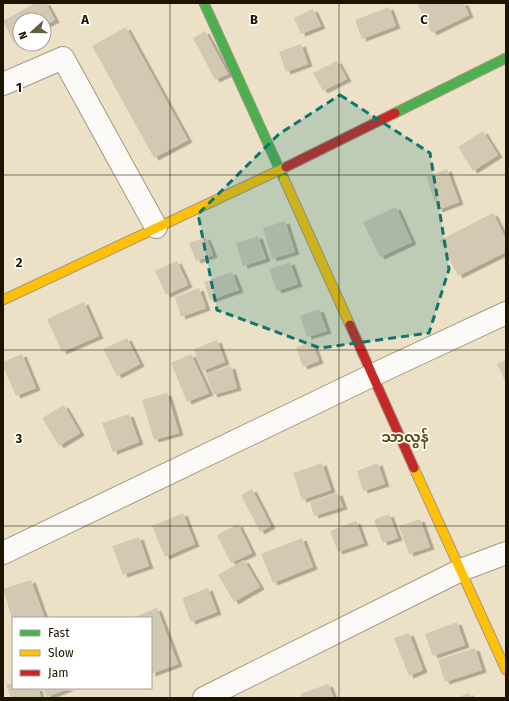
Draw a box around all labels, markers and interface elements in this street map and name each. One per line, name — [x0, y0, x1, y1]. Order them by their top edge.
north arrow — [12, 12, 52, 52]
text: A — [80, 12, 89, 27]
text: B — [250, 12, 258, 27]
text: C — [420, 12, 428, 27]
text: N — [16, 30, 31, 41]
text: 1 — [16, 80, 22, 95]
text: 2 — [16, 255, 23, 270]
district label: သာလွန် — [381, 427, 429, 449]
text: 3 — [15, 431, 23, 446]
legend — [12, 617, 152, 689]
text: Fast — [48, 626, 70, 640]
text: Slow — [48, 646, 74, 660]
text: Jam — [48, 666, 68, 680]

